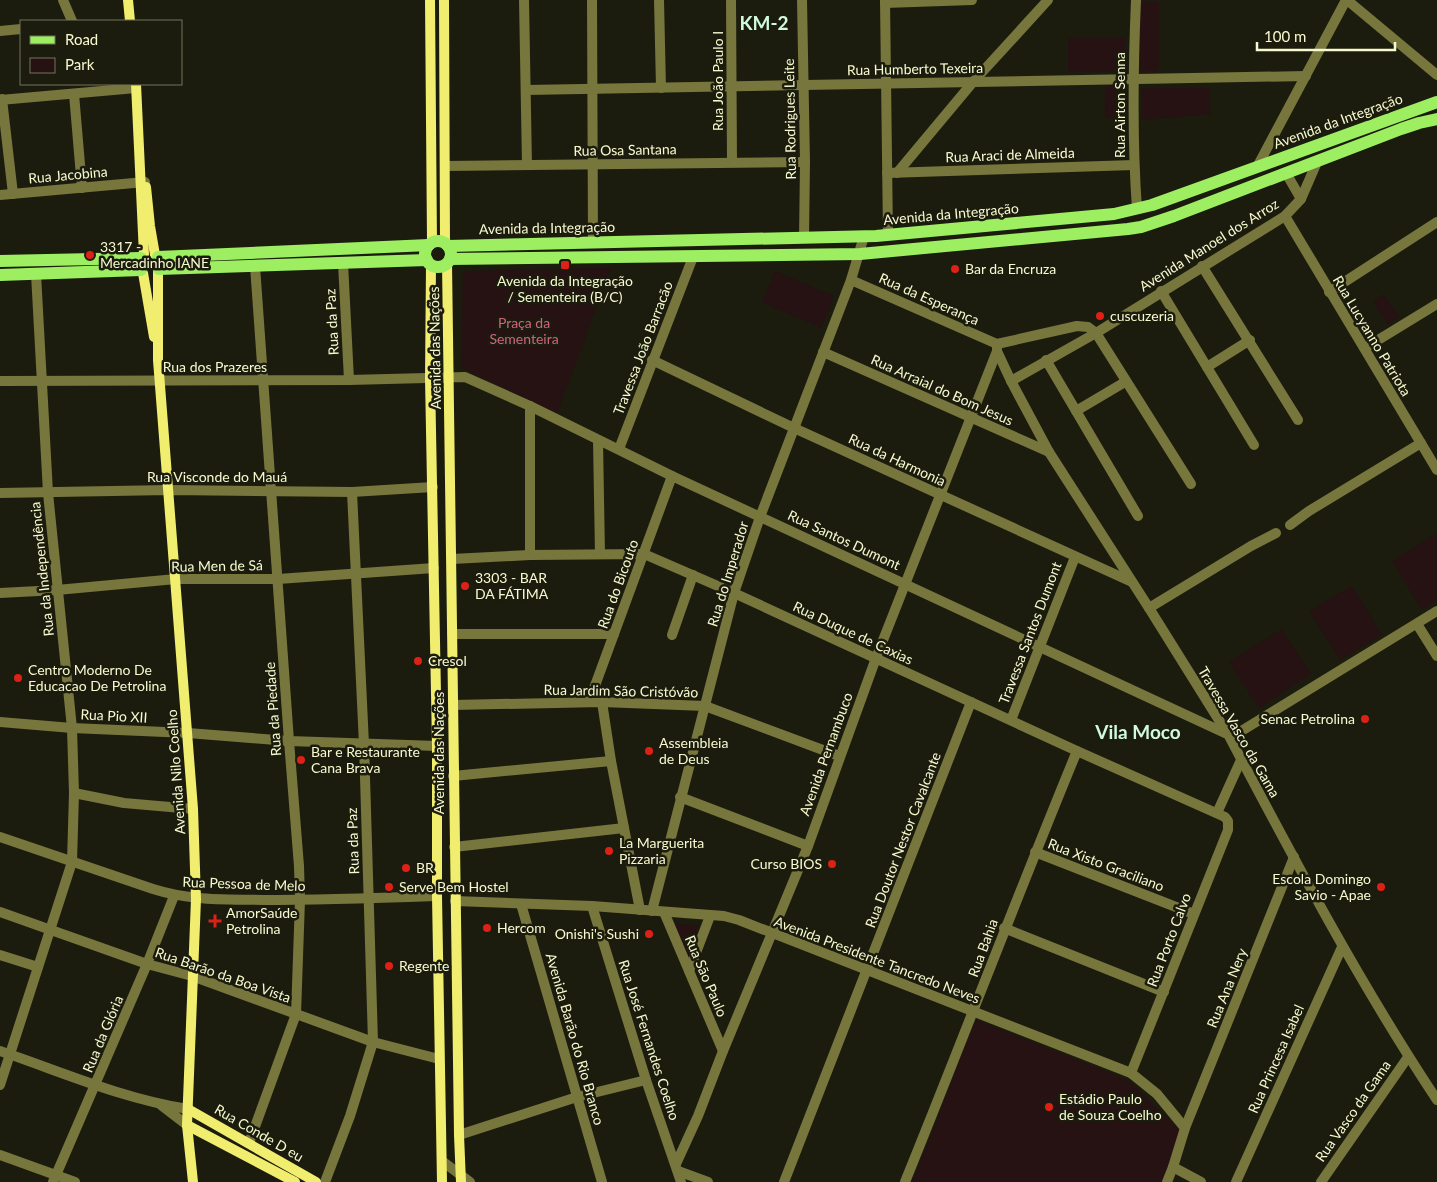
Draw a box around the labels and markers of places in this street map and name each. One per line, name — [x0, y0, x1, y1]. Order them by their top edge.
place label: 3317 - Mercadinho IANE — [100, 238, 209, 271]
marker: 3317 - Mercadinho IANE — [84, 249, 96, 261]
marker: Avenida da Integração / Sementeira (B/C) — [559, 259, 571, 271]
place label: Bar da Encruza — [965, 260, 1056, 277]
marker: Bar da Encruza — [949, 263, 961, 275]
place label: Avenida da Integração / Sementeira (B/C) — [497, 272, 633, 305]
place label: cuscuzeria — [1110, 307, 1174, 324]
marker: cuscuzeria — [1094, 310, 1106, 322]
place label: 3303 - BAR DA FÁTIMA — [475, 569, 549, 602]
marker: 3303 - BAR DA FÁTIMA — [459, 580, 471, 592]
place label: Cresol — [428, 652, 467, 669]
marker: Cresol — [412, 655, 424, 667]
place label: Centro Moderno De Educacao De Petrolina — [28, 661, 166, 694]
marker: Centro Moderno De Educacao De Petrolina — [12, 672, 24, 684]
place label: Senac Petrolina — [1260, 710, 1355, 727]
marker: Senac Petrolina — [1359, 713, 1371, 725]
place label: Assembleia de Deus — [659, 734, 728, 767]
place label: Bar e Restaurante Cana Brava — [311, 743, 420, 776]
marker: Assembleia de Deus — [643, 745, 655, 757]
marker: Bar e Restaurante Cana Brava — [295, 754, 307, 766]
place label: La Marguerita Pizzaria — [619, 834, 704, 867]
marker: La Marguerita Pizzaria — [603, 845, 615, 857]
place label: Curso BIOS — [751, 855, 822, 872]
marker: Curso BIOS — [826, 858, 838, 870]
place label: BR — [416, 859, 434, 876]
marker: BR — [400, 862, 412, 874]
place label: Escola Domingo Savio - Apae — [1272, 870, 1371, 903]
place label: Serve Bem Hostel — [399, 878, 509, 895]
marker: Serve Bem Hostel — [383, 881, 395, 893]
marker: Escola Domingo Savio - Apae — [1375, 881, 1387, 893]
place label: AmorSaúde Petrolina — [226, 904, 297, 937]
marker: AmorSaúde Petrolina — [208, 914, 222, 928]
place label: Hercom — [497, 919, 546, 936]
marker: Hercom — [481, 922, 493, 934]
place label: Onishi's Sushi — [555, 925, 639, 942]
marker: Onishi's Sushi — [643, 928, 655, 940]
place label: Regente — [399, 957, 449, 974]
marker: Regente — [383, 960, 395, 972]
place label: Estádio Paulo de Souza Coelho — [1059, 1090, 1162, 1123]
marker: Estádio Paulo de Souza Coelho — [1043, 1101, 1055, 1113]

